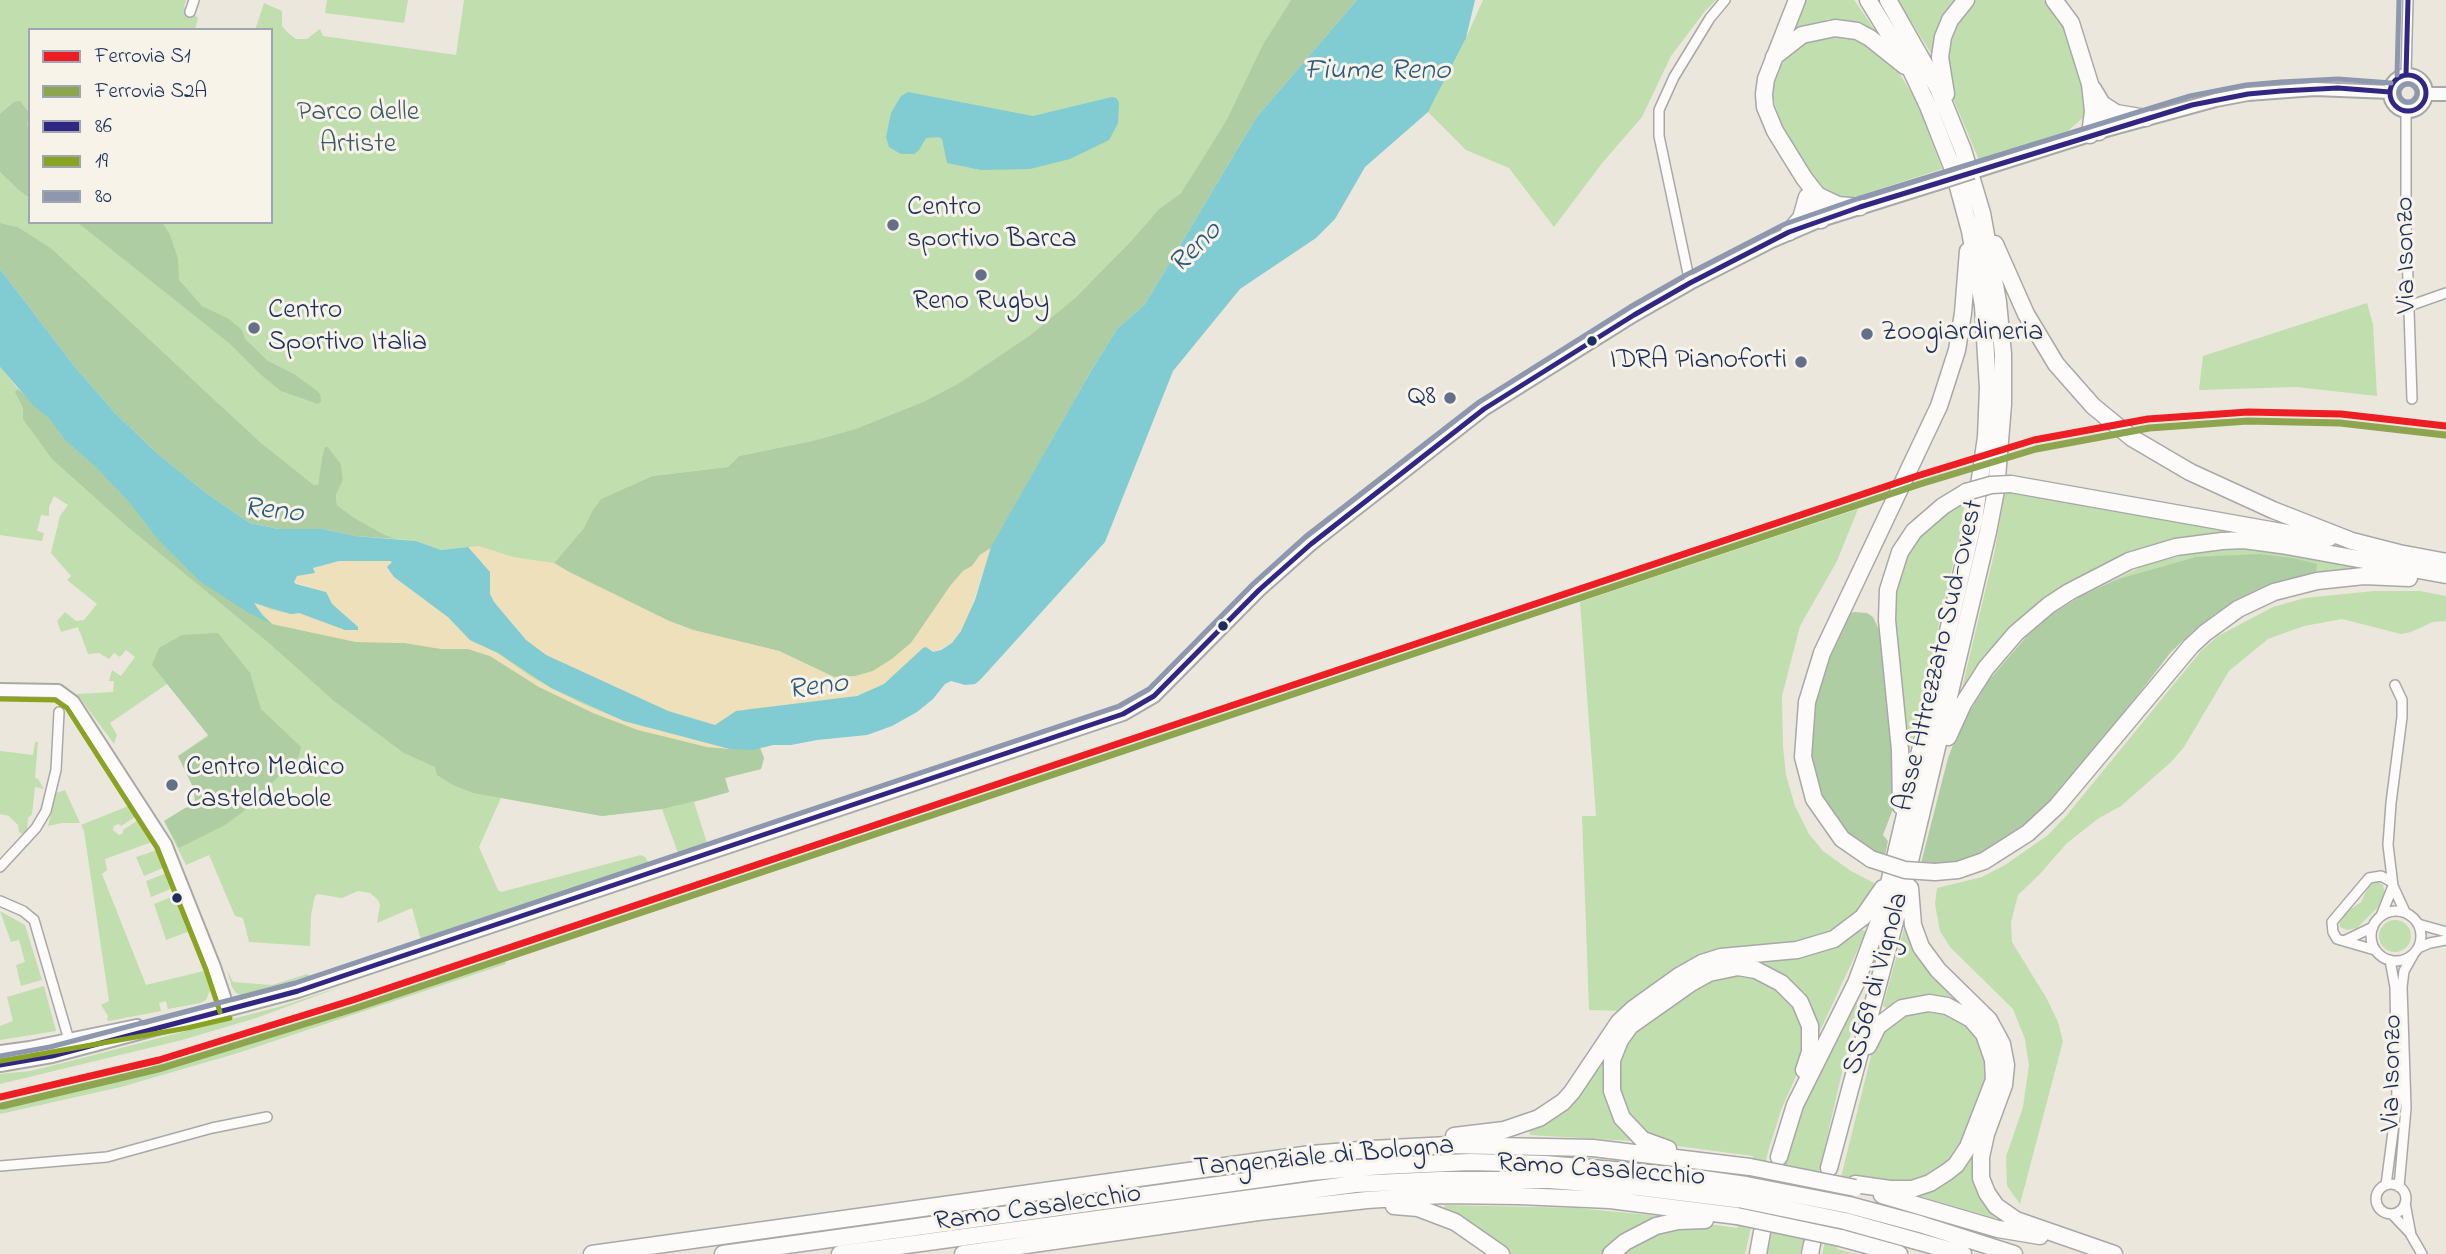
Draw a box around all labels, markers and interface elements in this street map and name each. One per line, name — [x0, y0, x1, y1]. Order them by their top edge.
legend — [28, 28, 273, 224]
text: Ferrovia S1 — [95, 42, 191, 72]
water label: Fiume Reno — [1304, 55, 1450, 91]
text: Ferrovia S2A — [95, 77, 207, 107]
park label: Parco delle Artiste — [297, 97, 419, 163]
text: 86 — [95, 112, 112, 142]
text: 19 — [95, 147, 108, 177]
text: 80 — [95, 182, 112, 212]
place label: Centro sportivo Barca — [907, 192, 1077, 258]
street label: Via Isonzo — [2390, 196, 2426, 314]
water label: Reno — [1163, 215, 1231, 283]
marker: Centro sportivo Barca — [885, 217, 901, 233]
marker: Reno Rugby — [973, 267, 989, 283]
place label: Reno Rugby — [913, 286, 1049, 320]
place label: Centro Sportivo Italia — [268, 295, 427, 361]
place label: Zoogiardineria — [1881, 317, 2043, 351]
marker: Centro Sportivo Italia — [246, 320, 262, 336]
marker: Zoogiardineria — [1859, 326, 1875, 342]
unlabelled marker — [1585, 334, 1599, 348]
place label: IDRA Pianoforti — [1610, 345, 1787, 379]
marker: IDRA Pianoforti — [1793, 354, 1809, 370]
place label: Q8 — [1407, 381, 1436, 415]
marker: Q8 — [1442, 390, 1458, 406]
water label: Reno — [241, 492, 305, 534]
street label: Asse Attrezzato Sud-Ovest — [1889, 497, 1993, 815]
unlabelled marker — [1216, 619, 1230, 633]
water label: Reno — [786, 667, 850, 711]
place label: Centro Medico Casteldebole — [186, 752, 345, 818]
marker: Centro Medico Casteldebole — [164, 777, 180, 793]
street label: SS569 di Vignola — [1838, 889, 1918, 1079]
unlabelled marker — [170, 891, 184, 905]
street label: Via Isonzo — [2376, 1014, 2412, 1132]
street label: Tangenziale di Bologna — [1192, 1131, 1456, 1187]
street label: Ramo Casalecchio — [1496, 1148, 1706, 1196]
street label: Ramo Casalecchio — [932, 1179, 1144, 1241]

